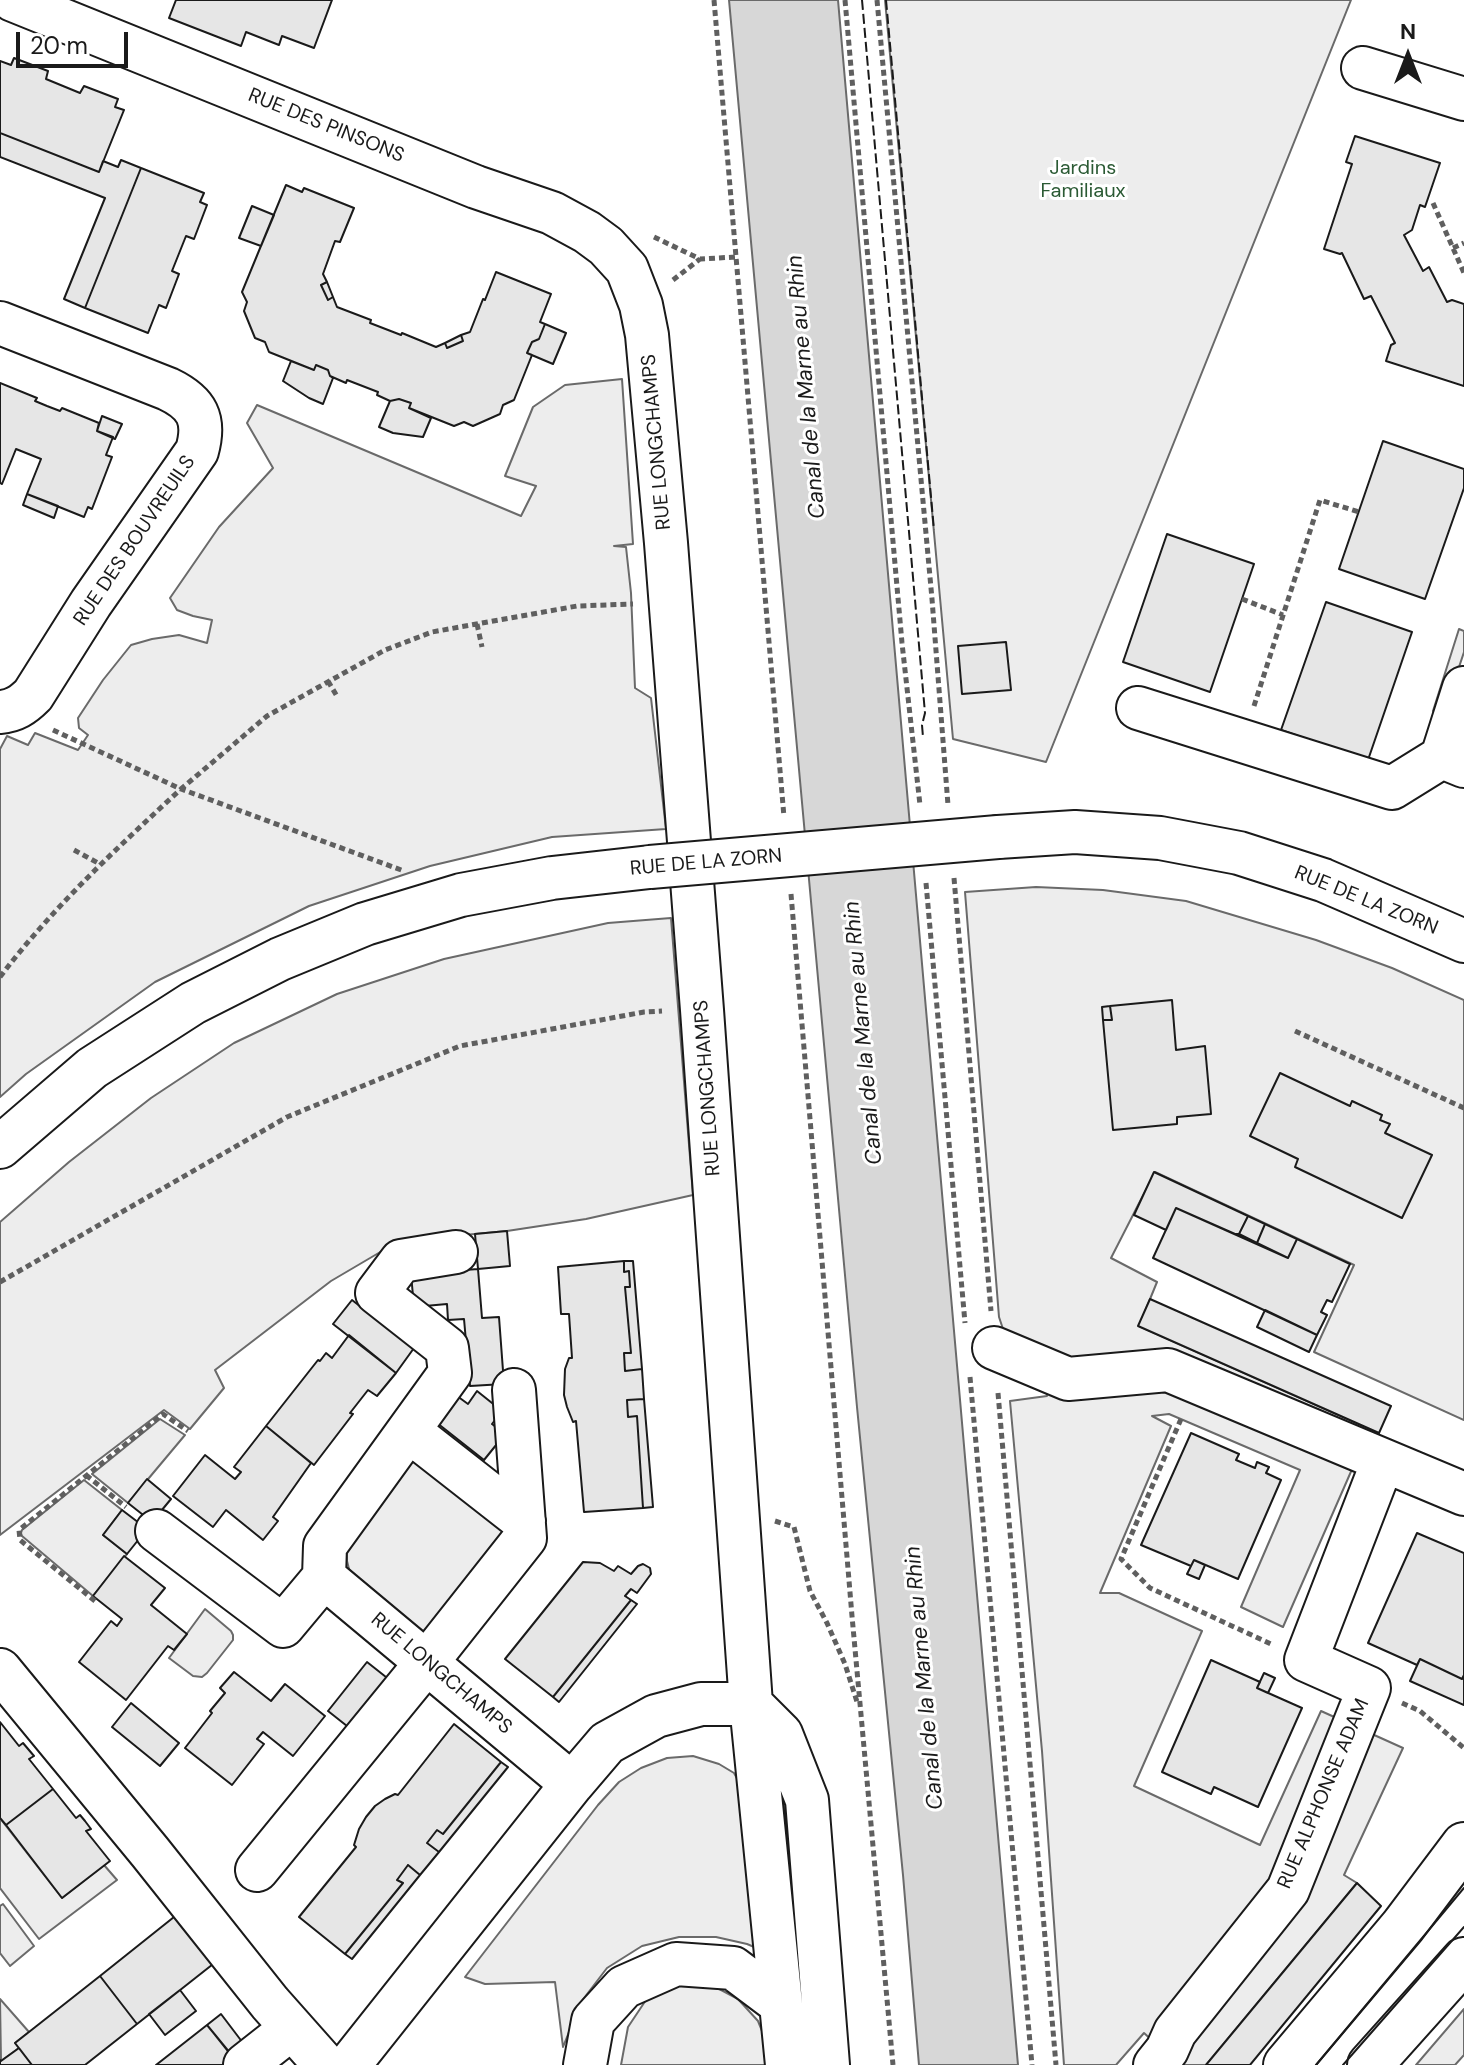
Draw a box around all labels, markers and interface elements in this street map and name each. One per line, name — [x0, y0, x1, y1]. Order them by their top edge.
scale bar — [20, 16, 132, 66]
north arrow — [1368, 16, 1448, 96]
text: N — [1400, 17, 1416, 46]
text: 20 m — [30, 30, 88, 61]
street label: RUE DES PINSONS — [244, 84, 408, 168]
park label: Jardins Familiaux — [1040, 157, 1126, 204]
water label: Canal de la Marne au Rhin — [782, 254, 832, 520]
street label: RUE LONGCHAMPS — [637, 353, 677, 531]
street label: RUE DES BOUVREUILS — [69, 451, 201, 631]
street label: RUE DE LA ZORN — [629, 844, 783, 882]
street label: RUE DE LA ZORN — [1291, 861, 1441, 941]
water label: Canal de la Marne au Rhin — [839, 900, 889, 1166]
street label: RUE LONGCHAMPS — [690, 999, 726, 1177]
water label: Canal de la Marne au Rhin — [900, 1545, 950, 1811]
street label: RUE LONGCHAMPS — [366, 1608, 516, 1740]
street label: RUE ALPHONSE ADAM — [1273, 1695, 1375, 1893]

